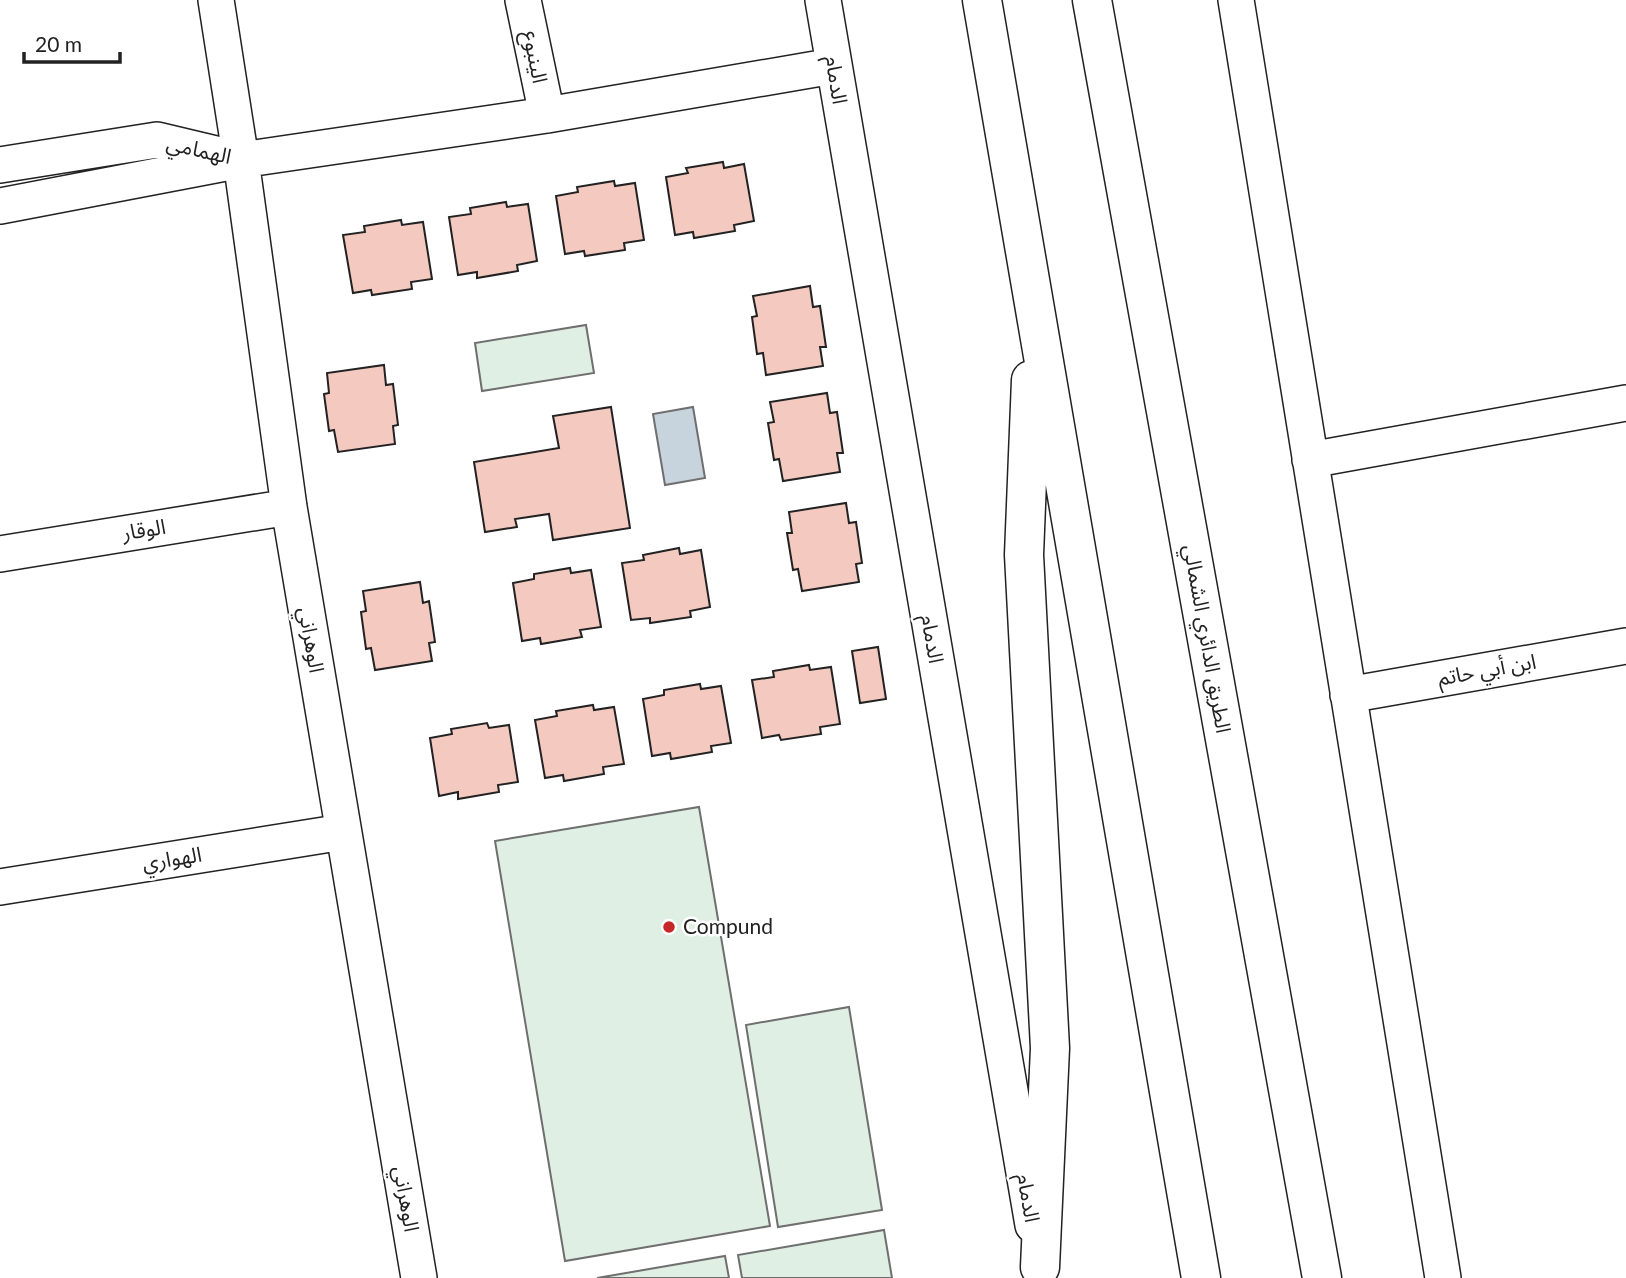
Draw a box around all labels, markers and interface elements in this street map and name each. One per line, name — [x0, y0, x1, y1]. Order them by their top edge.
scale bar — [24, 21, 121, 65]
street label: الينبوع — [515, 28, 554, 86]
text: 20 m — [35, 31, 82, 56]
street label: الدمام — [816, 54, 854, 107]
street label: الهمامي — [163, 129, 234, 173]
street label: الوقار — [119, 513, 167, 545]
street label: الطريق الدائري الشمالي — [1175, 542, 1237, 736]
street label: الوهراني — [290, 605, 331, 675]
street label: الدمام — [912, 612, 950, 666]
street label: ابن أبي حاتم — [1436, 648, 1539, 694]
street label: الهواري — [140, 841, 204, 879]
place label: Compund — [683, 913, 773, 938]
marker: Compund — [661, 919, 677, 935]
street label: الوهراني — [385, 1164, 426, 1234]
street label: الدمام — [1008, 1171, 1046, 1225]

